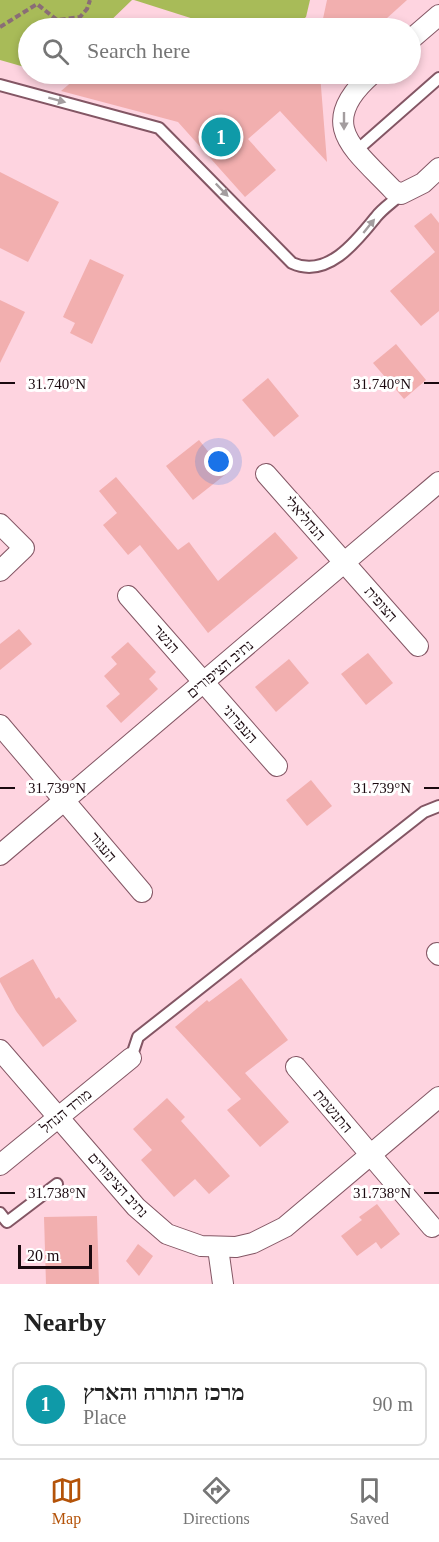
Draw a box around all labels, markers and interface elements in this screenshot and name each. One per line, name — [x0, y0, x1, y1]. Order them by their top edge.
search box — [18, 18, 421, 84]
icon: search — [39, 35, 72, 68]
text: Search here — [87, 38, 190, 63]
one-way arrow — [48, 96, 66, 105]
one-way arrow — [339, 112, 349, 131]
pin: 1 — [202, 114, 240, 160]
one-way arrow — [215, 183, 229, 198]
one-way arrow — [363, 218, 376, 234]
text: 31.740°N — [28, 376, 86, 392]
text: 31.740°N — [353, 376, 411, 392]
your location — [204, 447, 233, 476]
street label: הנחליאלי — [281, 493, 329, 543]
street label: הצופית — [361, 583, 401, 625]
street label: הנשר — [150, 622, 182, 656]
street label: נתיב הציפורים — [184, 637, 256, 701]
street label: העפרוני — [219, 702, 261, 746]
text: 31.739°N — [28, 780, 86, 796]
text: 31.739°N — [353, 780, 411, 796]
street label: העגור — [86, 829, 120, 865]
street label: מורד הנחל — [37, 1086, 95, 1137]
street label: התנשמת — [310, 1086, 356, 1136]
street label: נתיב הציפורים — [85, 1149, 151, 1221]
text: 31.738°N — [28, 1185, 86, 1201]
text: 31.738°N — [353, 1185, 411, 1201]
scale bar — [18, 1242, 92, 1270]
text: 20 m — [27, 1247, 59, 1264]
text: Nearby — [24, 1308, 106, 1337]
text: מרכז התורה והארץ — [83, 1380, 245, 1405]
text: 1 — [41, 1393, 51, 1415]
text: 90 m — [372, 1393, 413, 1415]
text: Place — [83, 1406, 126, 1428]
tab: Map — [50, 1474, 83, 1528]
tab: Directions — [183, 1474, 250, 1528]
tab: Saved — [350, 1474, 389, 1528]

